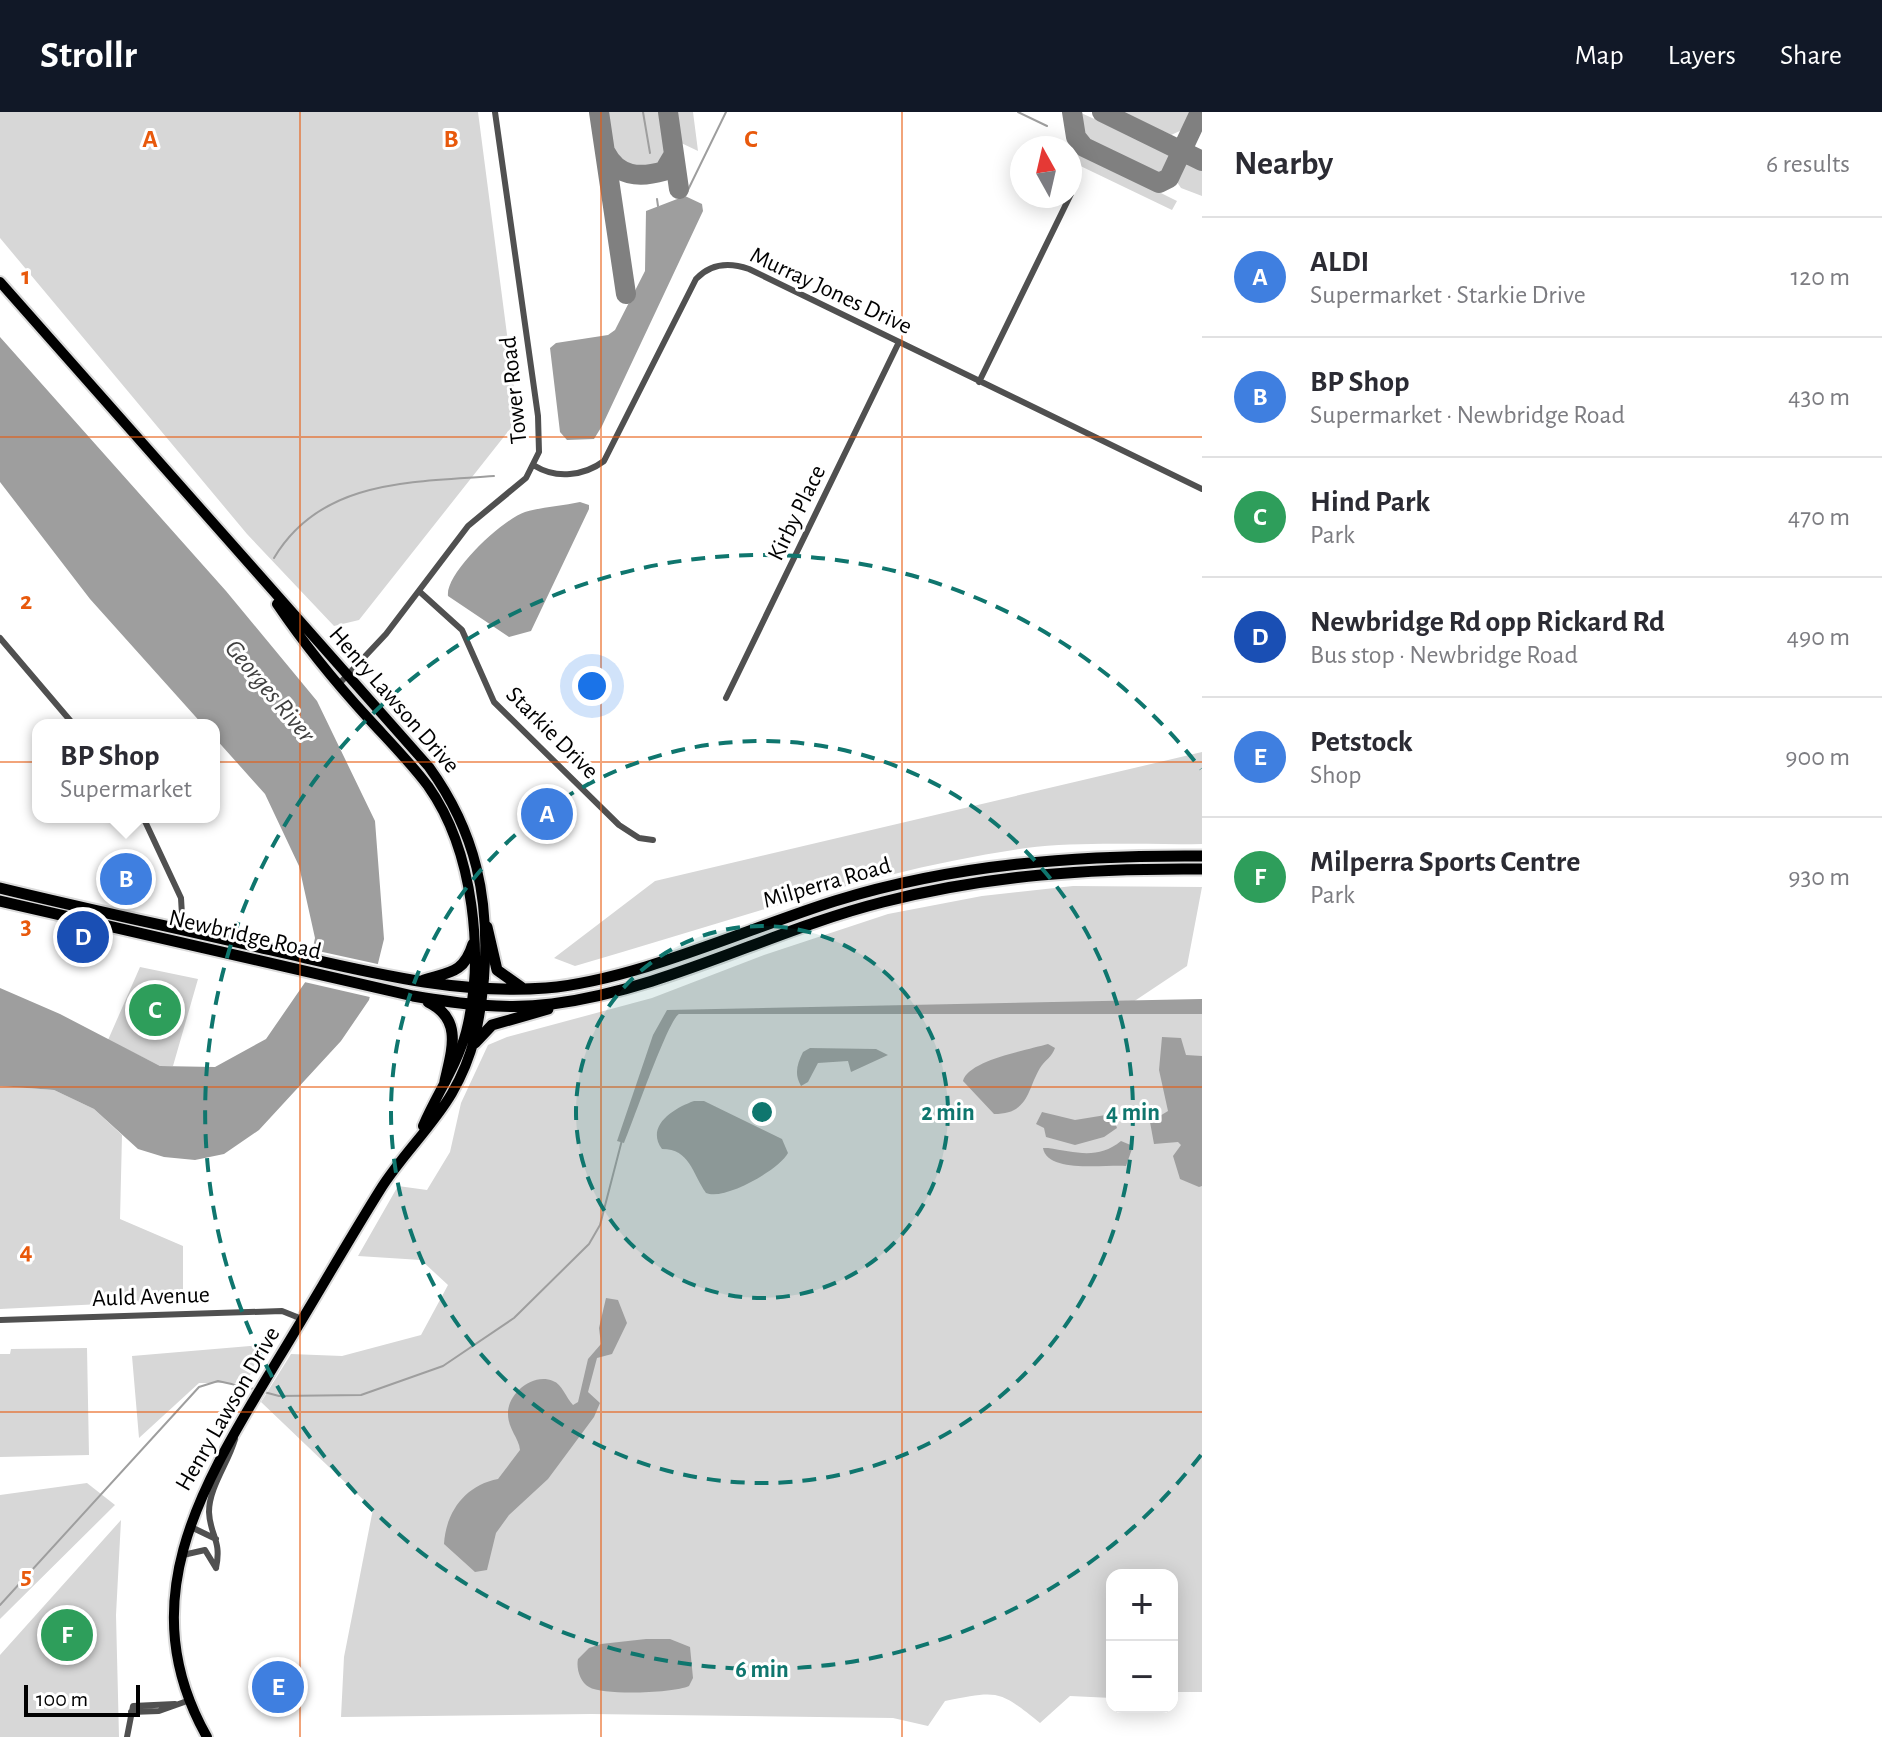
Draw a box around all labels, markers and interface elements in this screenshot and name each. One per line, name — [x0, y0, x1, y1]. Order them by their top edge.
text: Strollr — [40, 37, 137, 75]
text: Map — [1575, 42, 1624, 70]
text: Layers — [1668, 42, 1736, 70]
text: Share — [1780, 42, 1842, 70]
text: A — [142, 126, 158, 152]
text: B — [443, 126, 459, 152]
text: C — [744, 126, 758, 152]
north arrow — [1010, 136, 1082, 208]
text: Nearby — [1234, 147, 1333, 181]
text: 6 results — [1766, 151, 1850, 177]
street label: Murray Jones Drive — [746, 243, 916, 339]
text: ALDI — [1310, 247, 1369, 277]
text: 1 — [21, 263, 31, 289]
text: A — [1252, 264, 1268, 290]
text: 120 m — [1790, 264, 1850, 290]
text: Supermarket · Starkie Drive — [1310, 282, 1586, 308]
street label: Tower Road — [496, 335, 532, 445]
text: BP Shop — [1310, 367, 1410, 397]
text: B — [1252, 384, 1268, 410]
text: 430 m — [1788, 384, 1850, 410]
text: Supermarket · Newbridge Road — [1310, 402, 1625, 428]
street label: Kirby Place — [764, 462, 830, 564]
text: Hind Park — [1310, 487, 1430, 517]
text: C — [1253, 504, 1267, 530]
text: 470 m — [1788, 504, 1850, 530]
text: Park — [1310, 522, 1355, 548]
text: 2 — [20, 588, 32, 614]
text: Newbridge Rd opp Rickard Rd — [1310, 607, 1665, 637]
street label: Henry Lawson Drive — [324, 622, 464, 778]
text: D — [1251, 624, 1269, 650]
text: 490 m — [1786, 624, 1850, 650]
water label: Georges River — [220, 635, 321, 748]
text: Bus stop · Newbridge Road — [1310, 642, 1578, 668]
your location — [572, 666, 612, 706]
street label: Starkie Drive — [501, 682, 603, 784]
popup — [32, 719, 220, 823]
text: Petstock — [1310, 727, 1413, 757]
text: BP Shop — [60, 741, 160, 771]
text: E — [1253, 744, 1267, 770]
text: 900 m — [1785, 744, 1850, 770]
text: Shop — [1310, 762, 1362, 788]
text: Supermarket — [60, 776, 192, 802]
pin: A — [521, 784, 573, 844]
text: Milperra Sports Centre — [1310, 847, 1580, 877]
pin: B — [100, 849, 152, 909]
street label: Milperra Road — [760, 853, 894, 913]
text: F — [1254, 864, 1266, 890]
text: 930 m — [1788, 864, 1850, 890]
text: Park — [1310, 882, 1355, 908]
street label: Newbridge Road — [166, 906, 324, 964]
pin: D — [57, 907, 109, 967]
text: 3 — [20, 913, 32, 939]
pin: C — [129, 980, 181, 1040]
centre of rings — [748, 1098, 776, 1126]
text: 2 min — [921, 1101, 975, 1125]
text: 4 min — [1106, 1101, 1160, 1125]
text: 4 — [19, 1238, 33, 1264]
street label: Auld Avenue — [92, 1283, 210, 1311]
street label: Henry Lawson Drive — [171, 1323, 285, 1495]
text: 5 — [20, 1563, 32, 1589]
map controls — [1106, 1569, 1178, 1713]
button: + — [1106, 1569, 1178, 1641]
pin: F — [41, 1605, 93, 1665]
button: − — [1106, 1641, 1178, 1713]
pin: E — [252, 1657, 304, 1717]
text: 6 min — [735, 1658, 789, 1682]
scale bar — [24, 1681, 140, 1717]
text: 100 m — [36, 1688, 88, 1710]

